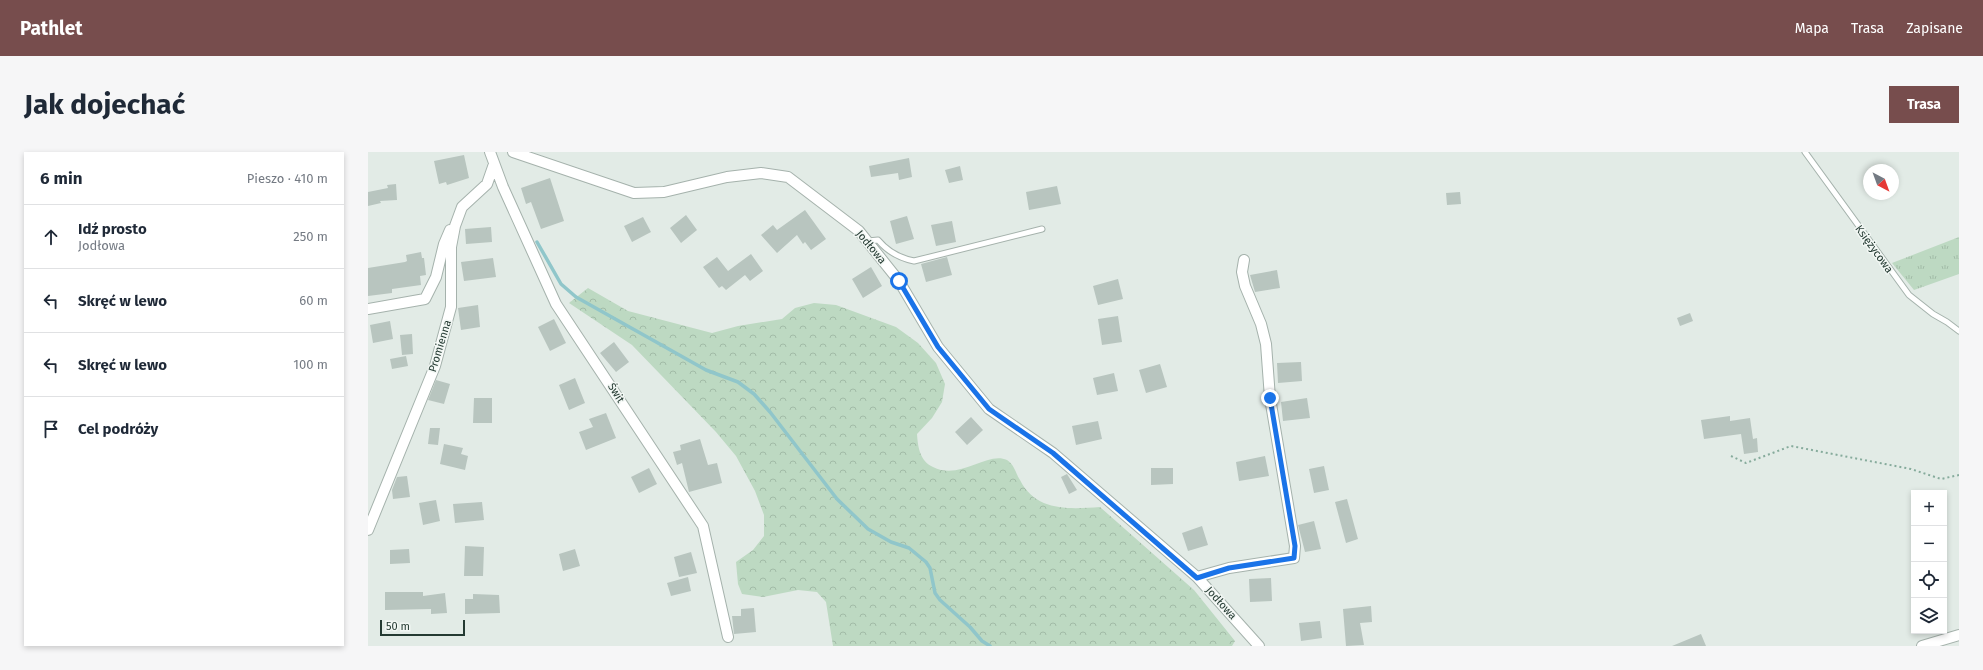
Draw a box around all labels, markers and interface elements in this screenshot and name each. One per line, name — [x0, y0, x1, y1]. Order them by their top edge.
text: Pathlet — [20, 17, 83, 40]
text: Mapa — [1795, 20, 1829, 37]
text: Trasa — [1851, 20, 1884, 37]
text: Zapisane — [1906, 20, 1963, 37]
button: Trasa — [1889, 86, 1959, 123]
text: Jak dojechać — [24, 88, 185, 121]
north arrow — [1863, 164, 1899, 200]
text: 6 min — [40, 168, 83, 189]
text: Pieszo · 410 m — [247, 171, 328, 186]
text: Idź prosto — [78, 220, 147, 238]
street label: Księżycowa — [1852, 223, 1896, 275]
icon: ahead — [40, 226, 62, 248]
street label: Jodłowa — [853, 228, 889, 266]
text: 250 m — [293, 229, 328, 244]
text: Jodłowa — [78, 238, 125, 253]
route start — [890, 272, 908, 290]
icon: left — [40, 290, 62, 312]
text: Skręć w lewo — [78, 292, 167, 310]
text: 60 m — [299, 293, 328, 308]
street label: Promienna — [426, 318, 454, 374]
icon: left — [40, 354, 62, 376]
text: Skręć w lewo — [78, 356, 167, 374]
text: 100 m — [293, 357, 328, 372]
street label: Świt — [605, 380, 628, 405]
route end — [1261, 389, 1279, 407]
icon: arrive — [40, 418, 62, 440]
text: Cel podróży — [78, 420, 158, 438]
map controls — [1911, 490, 1947, 634]
button: + — [1911, 490, 1947, 526]
button: − — [1911, 526, 1947, 562]
button: locate — [1911, 562, 1947, 598]
street label: Jodłowa — [1203, 584, 1239, 622]
button: layers — [1911, 598, 1947, 634]
scale bar — [380, 618, 465, 637]
text: 50 m — [386, 620, 410, 633]

